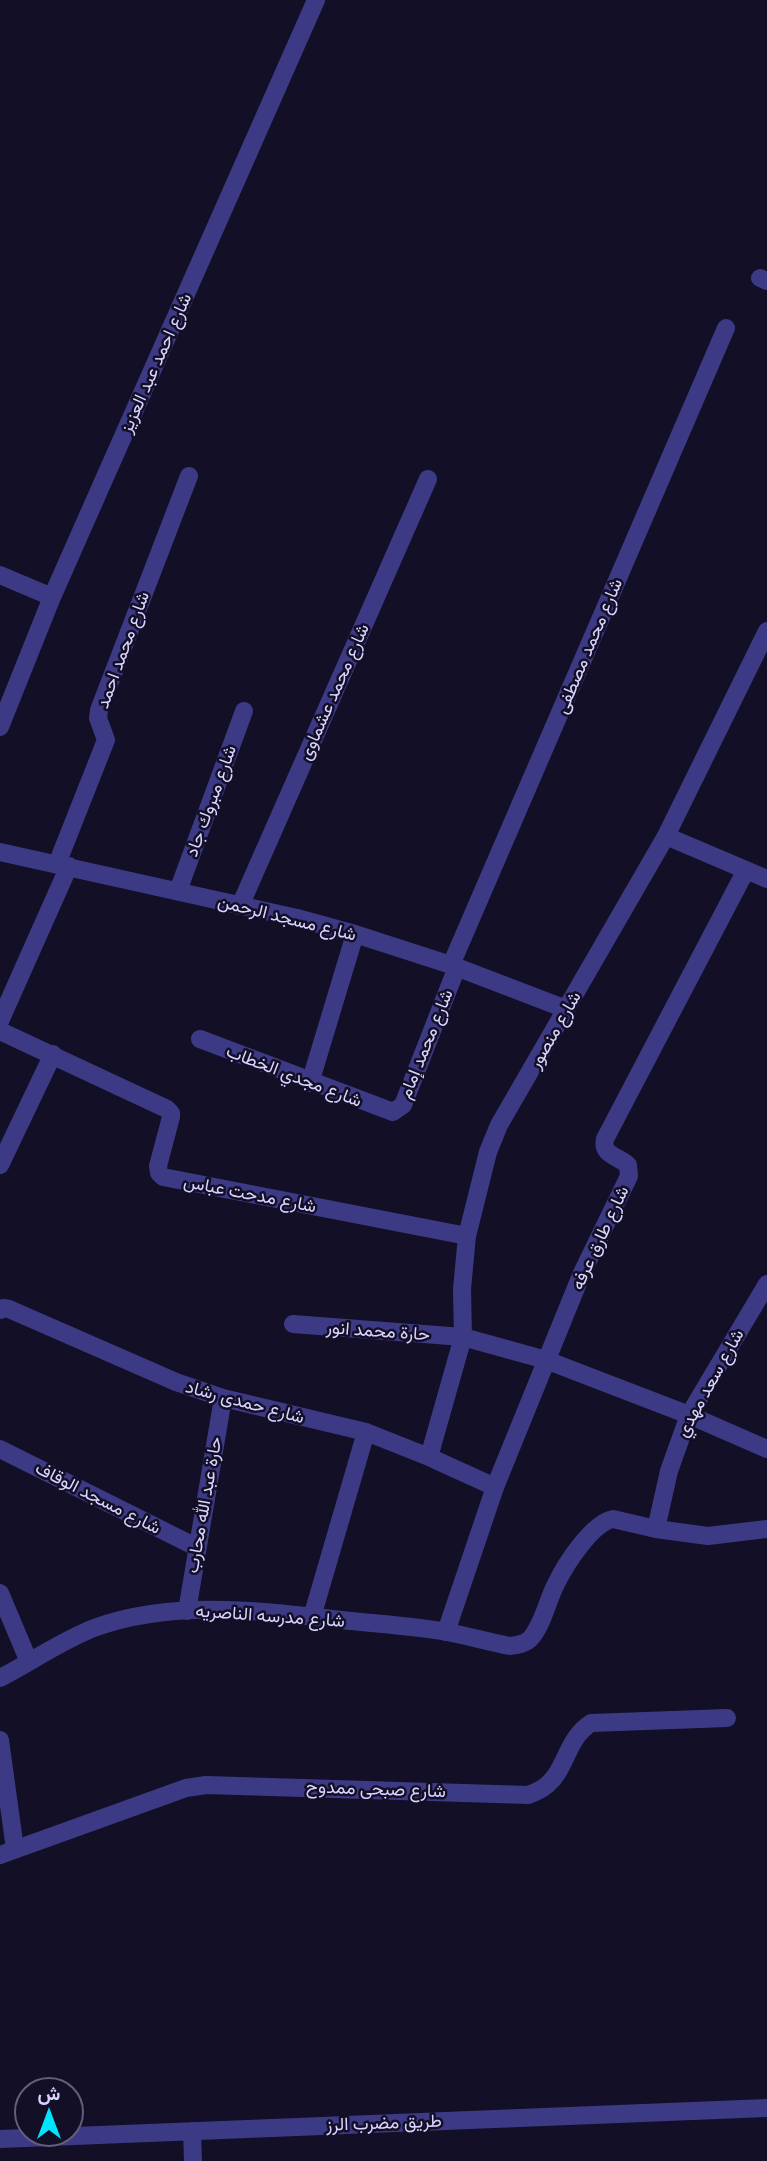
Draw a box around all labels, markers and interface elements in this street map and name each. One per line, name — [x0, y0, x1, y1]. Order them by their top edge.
street label: شارع احمد عبد العزيز — [115, 290, 197, 436]
street label: شارع محمد مصطفى — [551, 575, 627, 717]
street label: شارع محمد احمد — [92, 588, 154, 712]
street label: شارع محمد عشماوى — [294, 620, 374, 764]
street label: شارع مبروك جاد — [181, 742, 241, 860]
street label: شارع مسجد الرحمن — [215, 890, 359, 946]
street label: شارع محمد إمام — [394, 986, 458, 1102]
street label: شارع منصور — [524, 987, 586, 1073]
street label: شارع مجدي الخطاب — [223, 1040, 365, 1112]
street label: شارع مدحت عباس — [182, 1171, 318, 1217]
street label: شارع طارق عرفه — [566, 1182, 634, 1294]
street label: حارة محمد انور — [325, 1317, 431, 1345]
street label: شارع سعد مهدي — [671, 1325, 749, 1441]
street label: شارع حمدى رشاد — [183, 1376, 307, 1428]
street label: حارة عبد الله محارب — [181, 1435, 227, 1575]
street label: شارع مسجد الوقاف — [32, 1457, 164, 1539]
street label: شارع مدرسه الناصريه — [195, 1600, 345, 1632]
street label: شارع صبحى ممدوح — [306, 1776, 446, 1802]
north arrow — [14, 2077, 84, 2147]
text: ش — [38, 2081, 60, 2104]
street label: طريق مضرب الرز — [326, 2110, 442, 2136]

